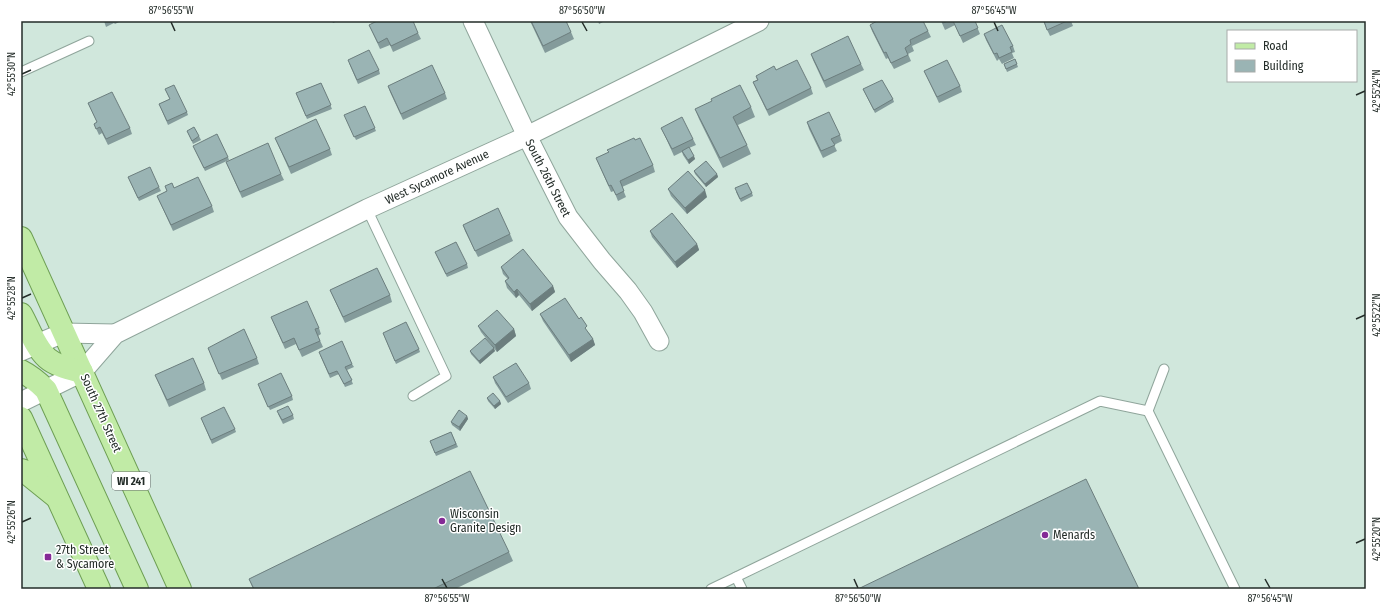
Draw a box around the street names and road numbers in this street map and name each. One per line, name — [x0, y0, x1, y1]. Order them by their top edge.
street label: South 26th Street — [522, 137, 574, 219]
street label: West Sycamore Avenue — [383, 147, 491, 207]
street label: South 27th Street — [77, 372, 125, 454]
road number: WI 241 — [112, 472, 150, 490]

